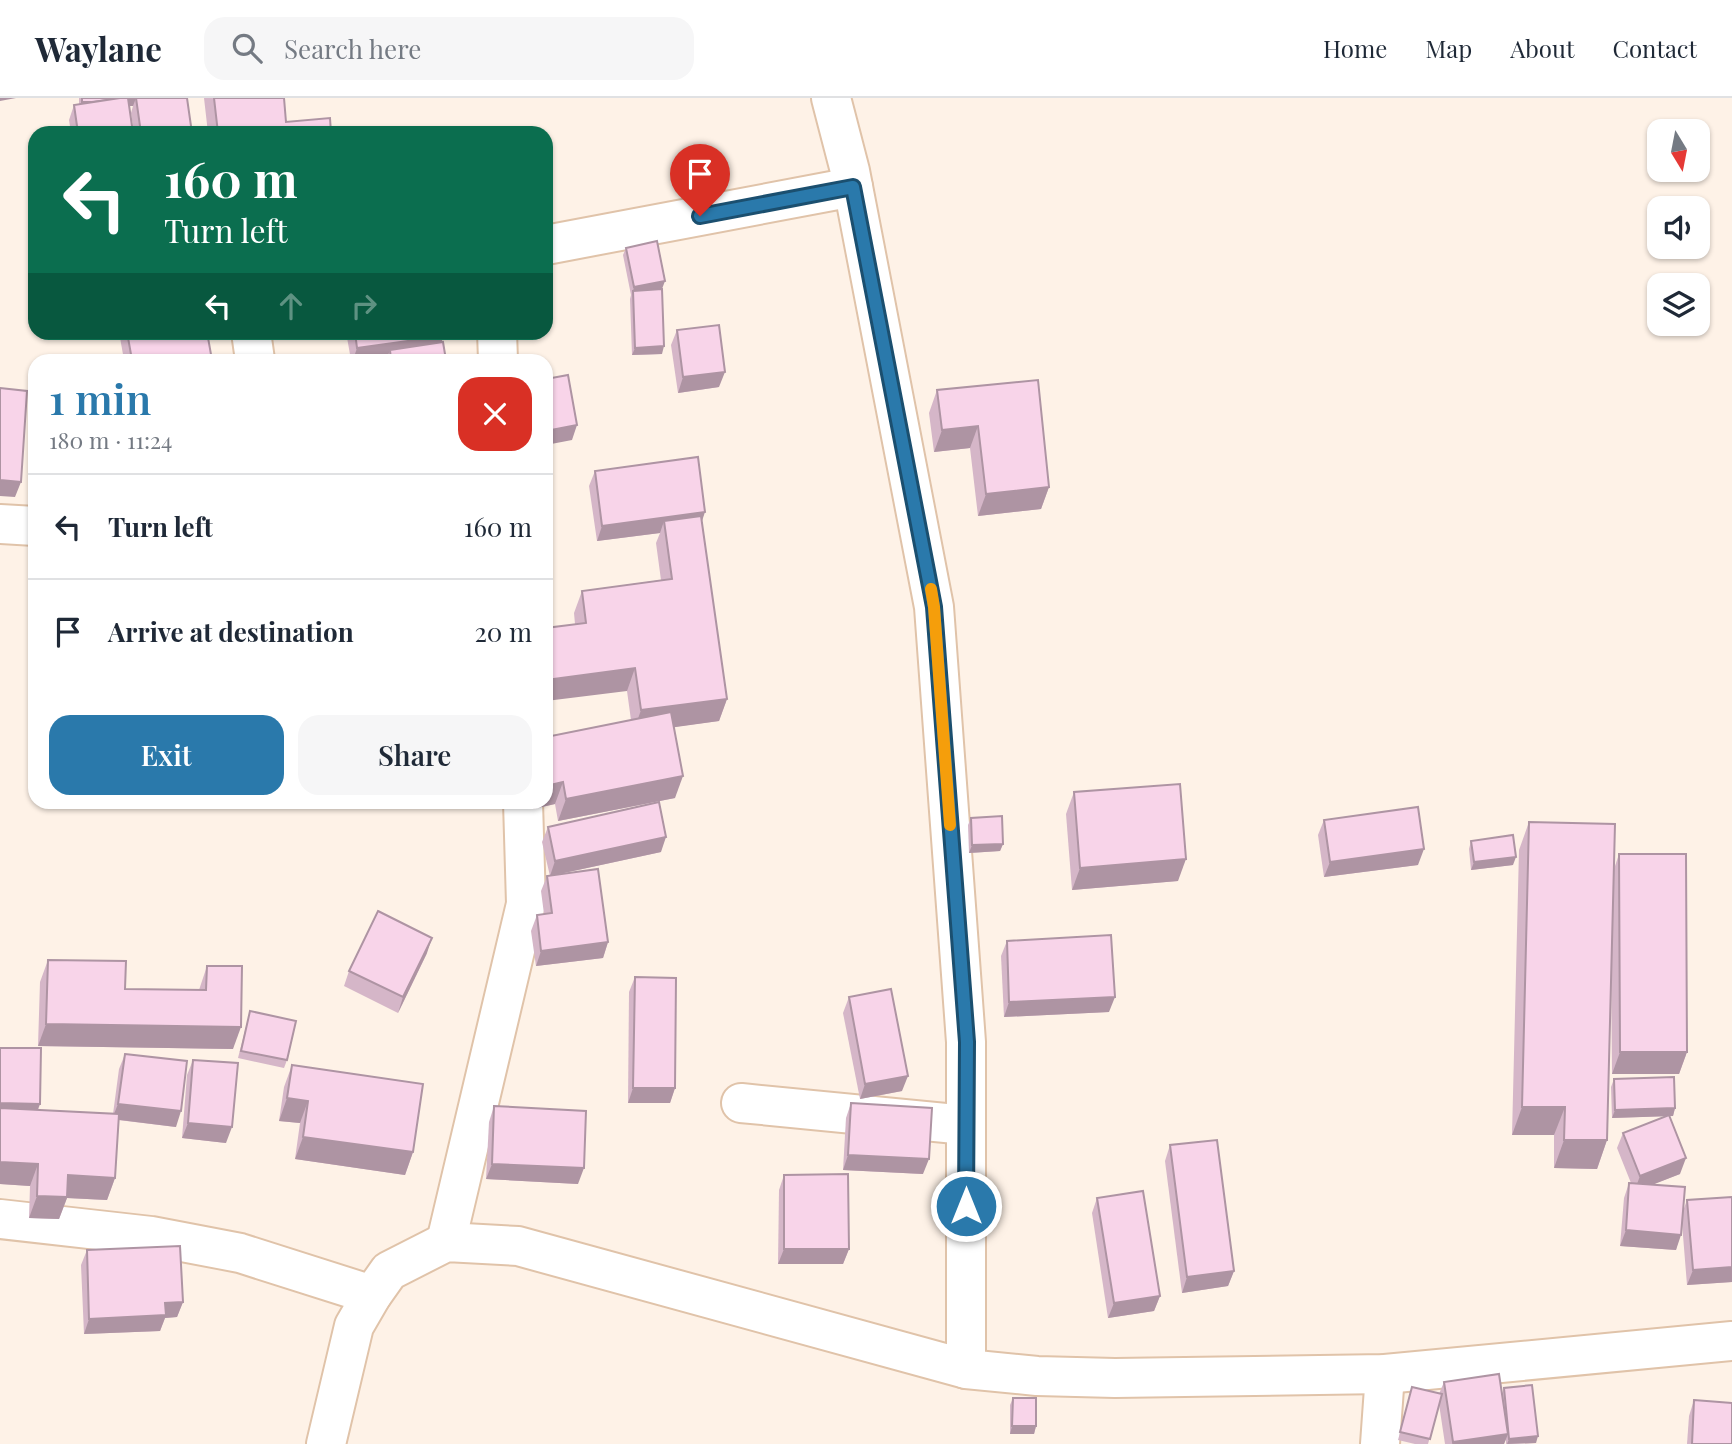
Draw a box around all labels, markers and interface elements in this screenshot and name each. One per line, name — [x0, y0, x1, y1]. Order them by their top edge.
search box — [204, 17, 694, 80]
text: Waylane — [35, 26, 162, 70]
icon: search — [228, 29, 266, 67]
text: Search here — [284, 31, 421, 66]
text: Home — [1323, 32, 1387, 64]
text: Map — [1425, 32, 1472, 64]
text: About — [1510, 32, 1574, 64]
text: Contact — [1612, 32, 1697, 64]
north arrow — [1647, 119, 1710, 182]
map controls — [1647, 119, 1710, 336]
pin — [670, 144, 730, 216]
text: 160 m — [164, 145, 298, 210]
icon: left — [49, 154, 140, 245]
icon: arrive — [681, 155, 719, 193]
button: sound — [1647, 196, 1710, 259]
text: Turn left — [164, 208, 288, 251]
button: layers — [1647, 273, 1710, 336]
icon: left — [199, 287, 237, 325]
icon: ahead — [272, 287, 310, 325]
icon: right — [345, 287, 383, 325]
text: 1 min — [49, 370, 151, 426]
button: close — [458, 377, 532, 451]
text: 180 m · 11:24 — [49, 424, 172, 455]
icon: left — [49, 508, 87, 546]
text: Turn left — [108, 509, 213, 544]
text: 160 m — [464, 509, 532, 544]
icon: arrive — [49, 613, 87, 651]
text: Arrive at destination — [108, 614, 354, 649]
text: 20 m — [474, 614, 532, 649]
button: Exit — [49, 715, 284, 795]
button: Share — [298, 715, 532, 795]
position arrow — [929, 1169, 1003, 1243]

